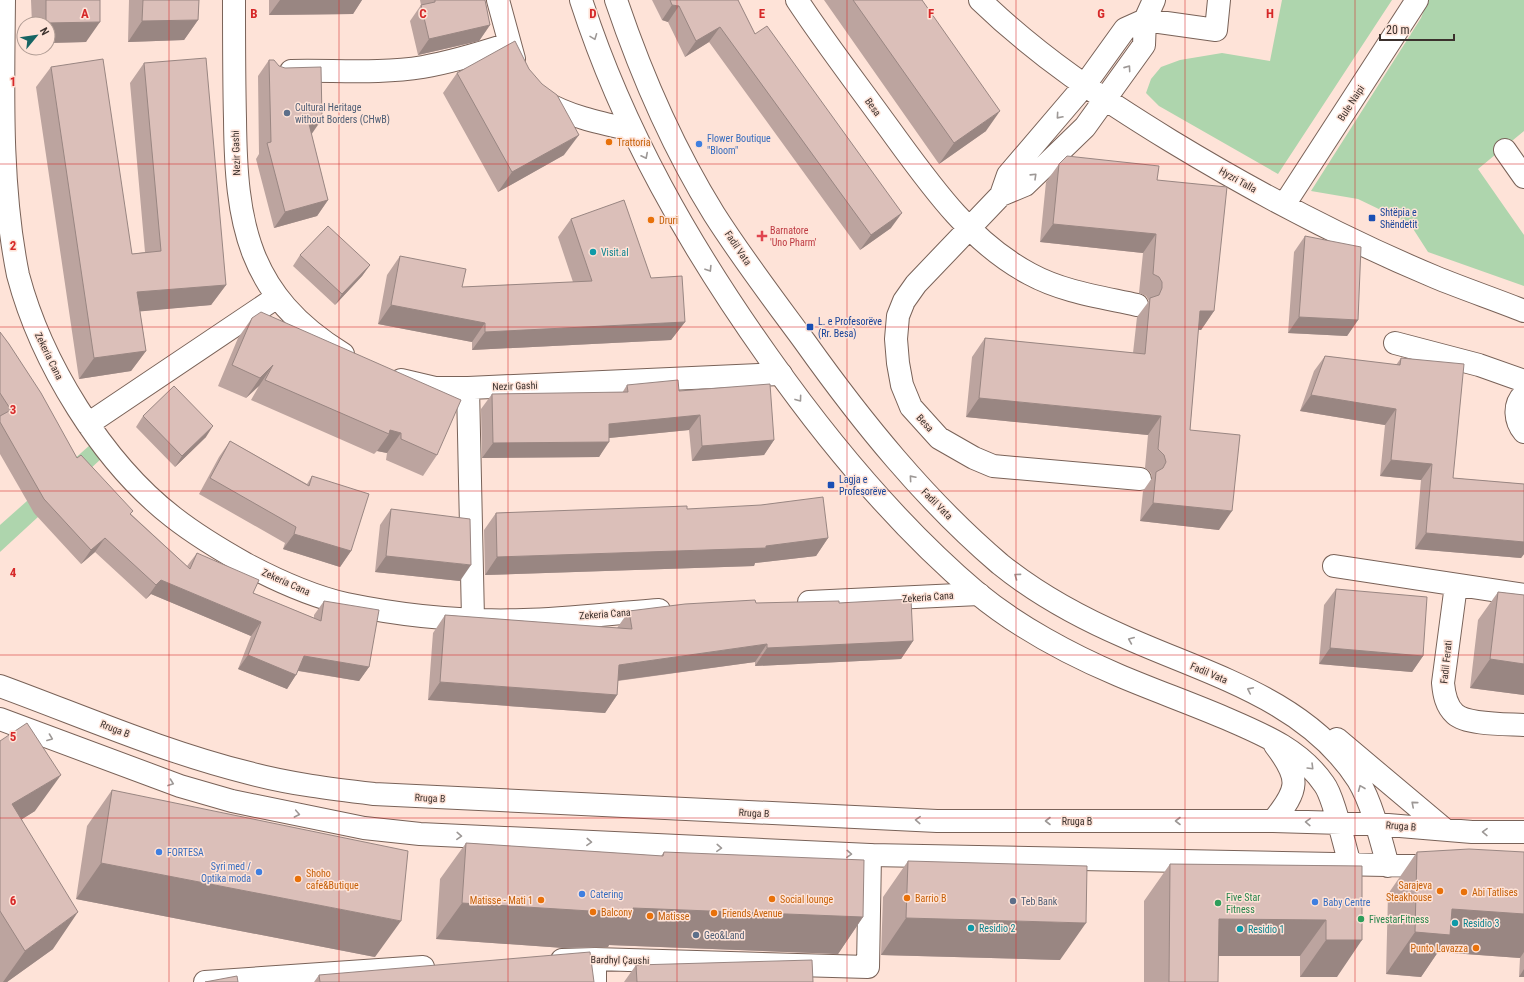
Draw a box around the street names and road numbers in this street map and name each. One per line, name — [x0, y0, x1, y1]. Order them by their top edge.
street label: Bule Naipi — [1335, 83, 1367, 123]
street label: Besa — [863, 96, 883, 118]
street label: Nezir Gashi — [230, 130, 242, 176]
street label: Hyzri Talla — [1217, 165, 1259, 195]
street label: Fadil Vata — [722, 229, 754, 267]
street label: Zekeria Cana — [33, 330, 65, 382]
street label: Nezir Gashi — [492, 380, 538, 392]
street label: Besa — [914, 412, 936, 434]
street label: Fadil Vata — [919, 486, 955, 522]
street label: Zekeria Cana — [260, 567, 312, 598]
street label: Zekeria Cana — [902, 590, 954, 604]
street label: Zekeria Cana — [579, 607, 631, 621]
street label: Fadil Ferati — [1438, 640, 1454, 684]
street label: Fadil Vata — [1189, 660, 1229, 686]
street label: Rruga B — [99, 718, 131, 740]
street label: Rruga B — [414, 792, 446, 804]
street label: Rruga B — [738, 807, 770, 819]
street label: Rruga B — [1062, 816, 1092, 827]
street label: Rruga B — [1385, 819, 1417, 833]
street label: Bardhyl Çaushi — [591, 954, 649, 966]

